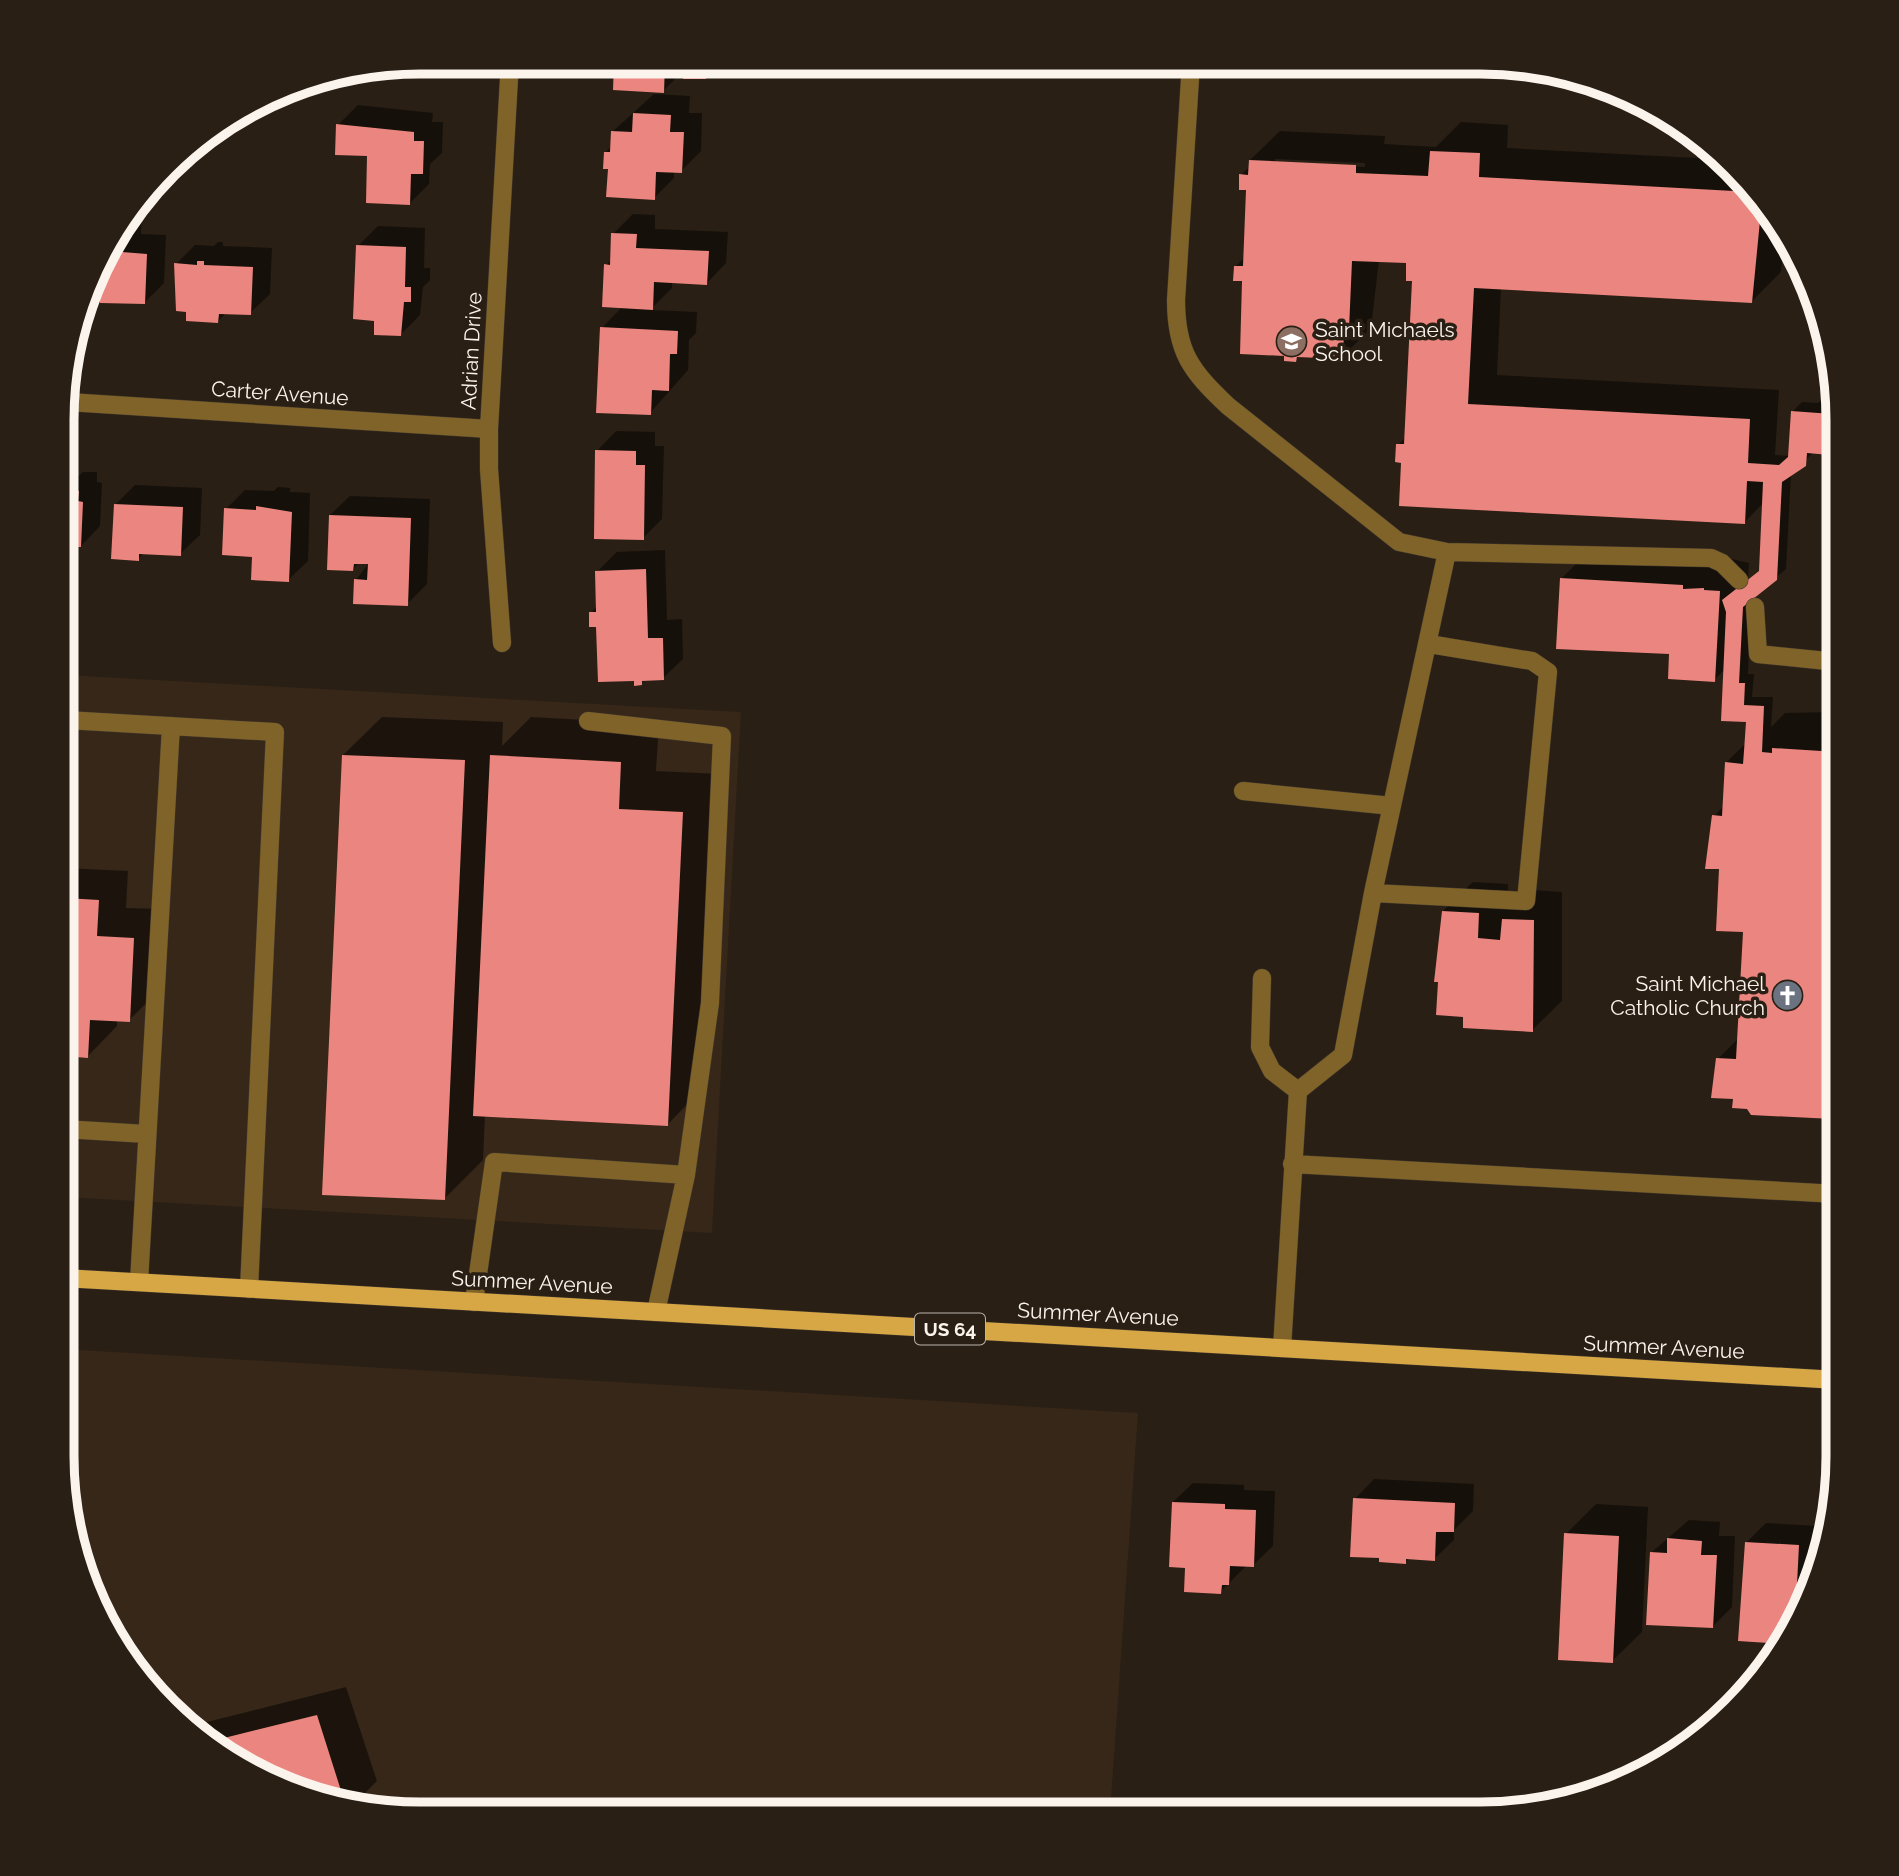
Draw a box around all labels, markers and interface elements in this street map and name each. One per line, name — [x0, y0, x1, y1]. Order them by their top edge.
street label: Adrian Drive — [455, 291, 487, 411]
place label: Saint Michaels School — [1315, 317, 1455, 366]
school or university icon: Saint Michaels School — [1275, 324, 1309, 358]
street label: Carter Avenue — [210, 376, 350, 410]
place label: Saint Michael Catholic Church — [1610, 971, 1765, 1020]
church icon: Saint Michael Catholic Church — [1771, 978, 1805, 1012]
street label: Summer Avenue — [451, 1265, 613, 1299]
street label: Summer Avenue — [1017, 1297, 1179, 1331]
road number: US 64 — [915, 1314, 985, 1344]
street label: Summer Avenue — [1583, 1330, 1745, 1364]

